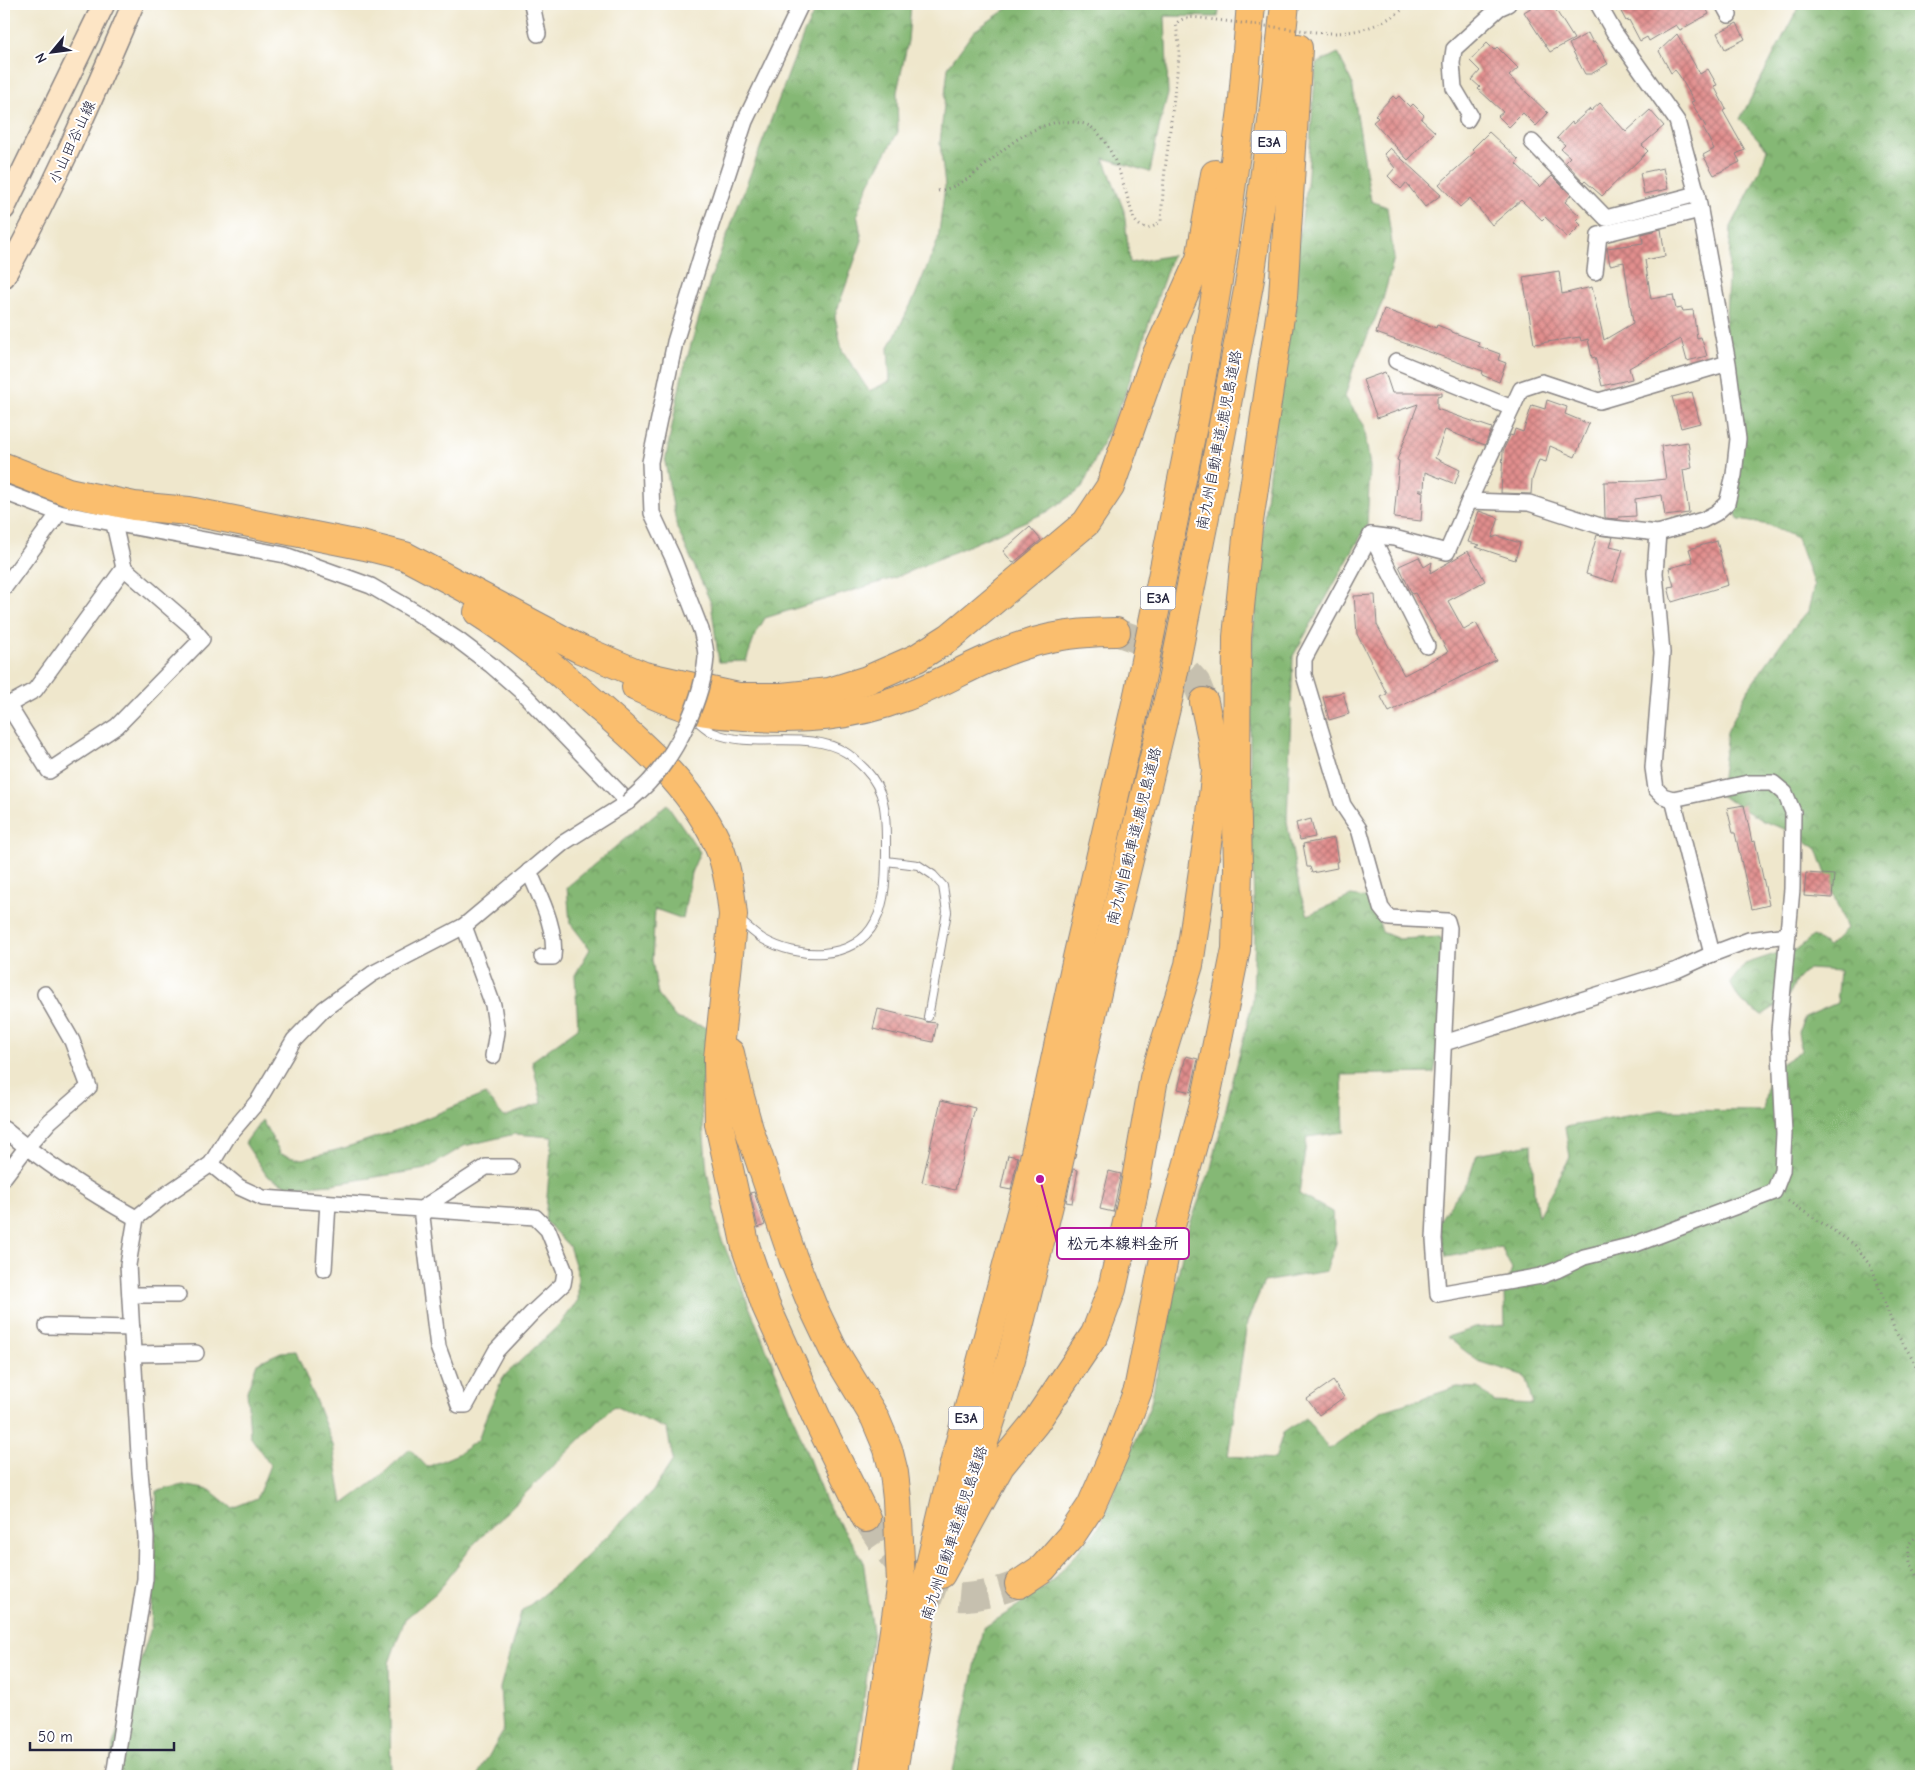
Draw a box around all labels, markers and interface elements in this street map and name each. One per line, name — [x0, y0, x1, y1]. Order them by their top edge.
north arrow — [28, 28, 78, 78]
text: N — [31, 50, 51, 66]
street label: 小山田谷山線 — [45, 97, 99, 187]
road number: E3A — [1252, 130, 1286, 154]
street label: 南九州自動車道;鹿児島道路 — [1193, 348, 1245, 532]
road number: E3A — [1140, 586, 1176, 610]
street label: 南九州自動車道;鹿児島道路 — [1103, 745, 1165, 927]
callout: 松元本線料金所 — [1057, 1228, 1189, 1259]
text: 松元本線料金所 — [1067, 1235, 1179, 1253]
road number: E3A — [948, 1406, 984, 1430]
street label: 南九州自動車道;鹿児島道路 — [917, 1443, 991, 1623]
scale bar — [30, 1720, 174, 1752]
text: 50 m — [38, 1728, 73, 1746]

